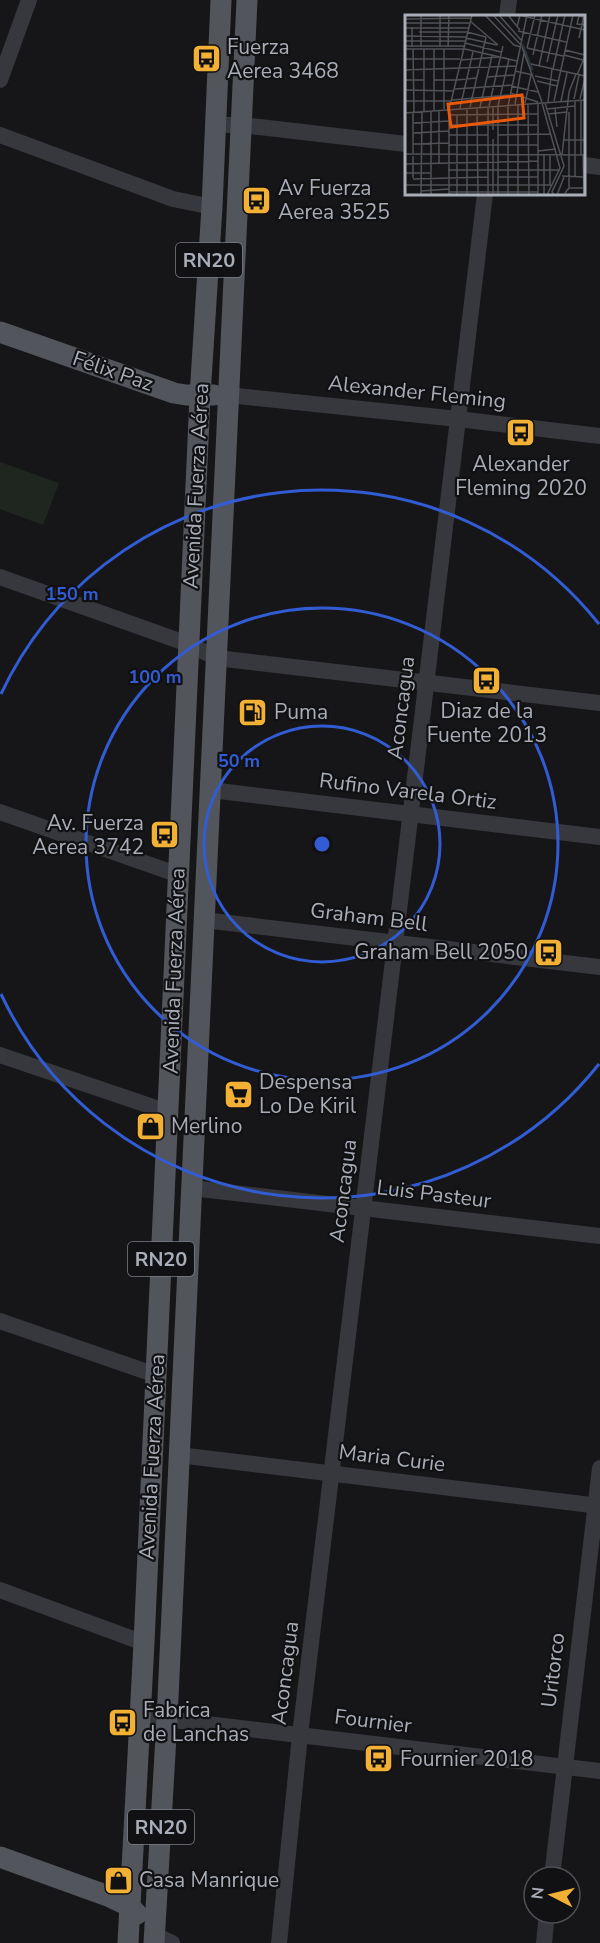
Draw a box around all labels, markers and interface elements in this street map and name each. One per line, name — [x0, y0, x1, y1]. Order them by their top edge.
inset map — [405, 15, 585, 195]
place label: Fuerza Aerea 3468 — [227, 33, 339, 85]
bus stop icon: Fuerza Aerea 3468 — [190, 43, 222, 75]
place label: Av Fuerza Aerea 3525 — [278, 174, 390, 226]
bus stop icon: Av Fuerza Aerea 3525 — [241, 184, 273, 216]
road number: RN20 — [176, 243, 242, 277]
street label: Félix Paz — [69, 344, 157, 398]
street label: Alexander Fleming — [327, 369, 507, 415]
street label: Avenida Fuerza Aérea — [177, 382, 215, 590]
bus stop icon: Alexander Fleming 2020 — [505, 417, 537, 449]
place label: Alexander Fleming 2020 — [455, 450, 587, 502]
text: 150 m — [45, 582, 99, 606]
street label: Aconcagua — [381, 655, 421, 761]
bus stop icon: Diaz de la Fuente 2013 — [471, 664, 503, 696]
text: 100 m — [128, 665, 182, 689]
fuel station icon: Puma — [237, 696, 269, 728]
place label: Diaz de la Fuente 2013 — [427, 697, 547, 749]
place label: Puma — [274, 698, 328, 726]
text: 50 m — [218, 749, 260, 773]
street label: Rufino Varela Ortiz — [318, 766, 499, 816]
place label: Av. Fuerza Aerea 3742 — [32, 809, 144, 861]
bus stop icon: Av. Fuerza Aerea 3742 — [149, 819, 181, 851]
centre of rings — [312, 834, 332, 854]
street label: Avenida Fuerza Aérea — [156, 868, 192, 1074]
street label: Graham Bell — [309, 896, 430, 938]
bus stop icon: Graham Bell 2050 — [533, 936, 565, 968]
place label: Graham Bell 2050 — [354, 938, 528, 966]
place label: Despensa Lo De Kiril — [259, 1068, 357, 1120]
supermarket icon: Despensa Lo De Kiril — [222, 1078, 254, 1110]
shop icon: Merlino — [134, 1110, 166, 1142]
place label: Merlino — [171, 1112, 242, 1140]
street label: Aconcagua — [323, 1138, 363, 1244]
street label: Luis Pasteur — [375, 1173, 493, 1215]
road number: RN20 — [128, 1242, 194, 1276]
street label: Avenida Fuerza Aérea — [133, 1353, 171, 1561]
street label: Maria Curie — [337, 1438, 447, 1478]
street label: Aconcagua — [265, 1620, 305, 1726]
street label: Uritorco — [535, 1631, 571, 1709]
place label: Fabrica de Lanchas — [143, 1696, 249, 1748]
street label: Fournier — [333, 1702, 414, 1740]
bus stop icon: Fabrica de Lanchas — [106, 1706, 138, 1738]
bus stop icon: Fournier 2018 — [363, 1743, 395, 1775]
place label: Fournier 2018 — [400, 1745, 533, 1773]
road number: RN20 — [128, 1810, 194, 1844]
shop icon: Casa Manrique — [102, 1864, 134, 1896]
north arrow — [522, 1865, 582, 1925]
place label: Casa Manrique — [139, 1866, 279, 1894]
text: N — [526, 1886, 550, 1901]

